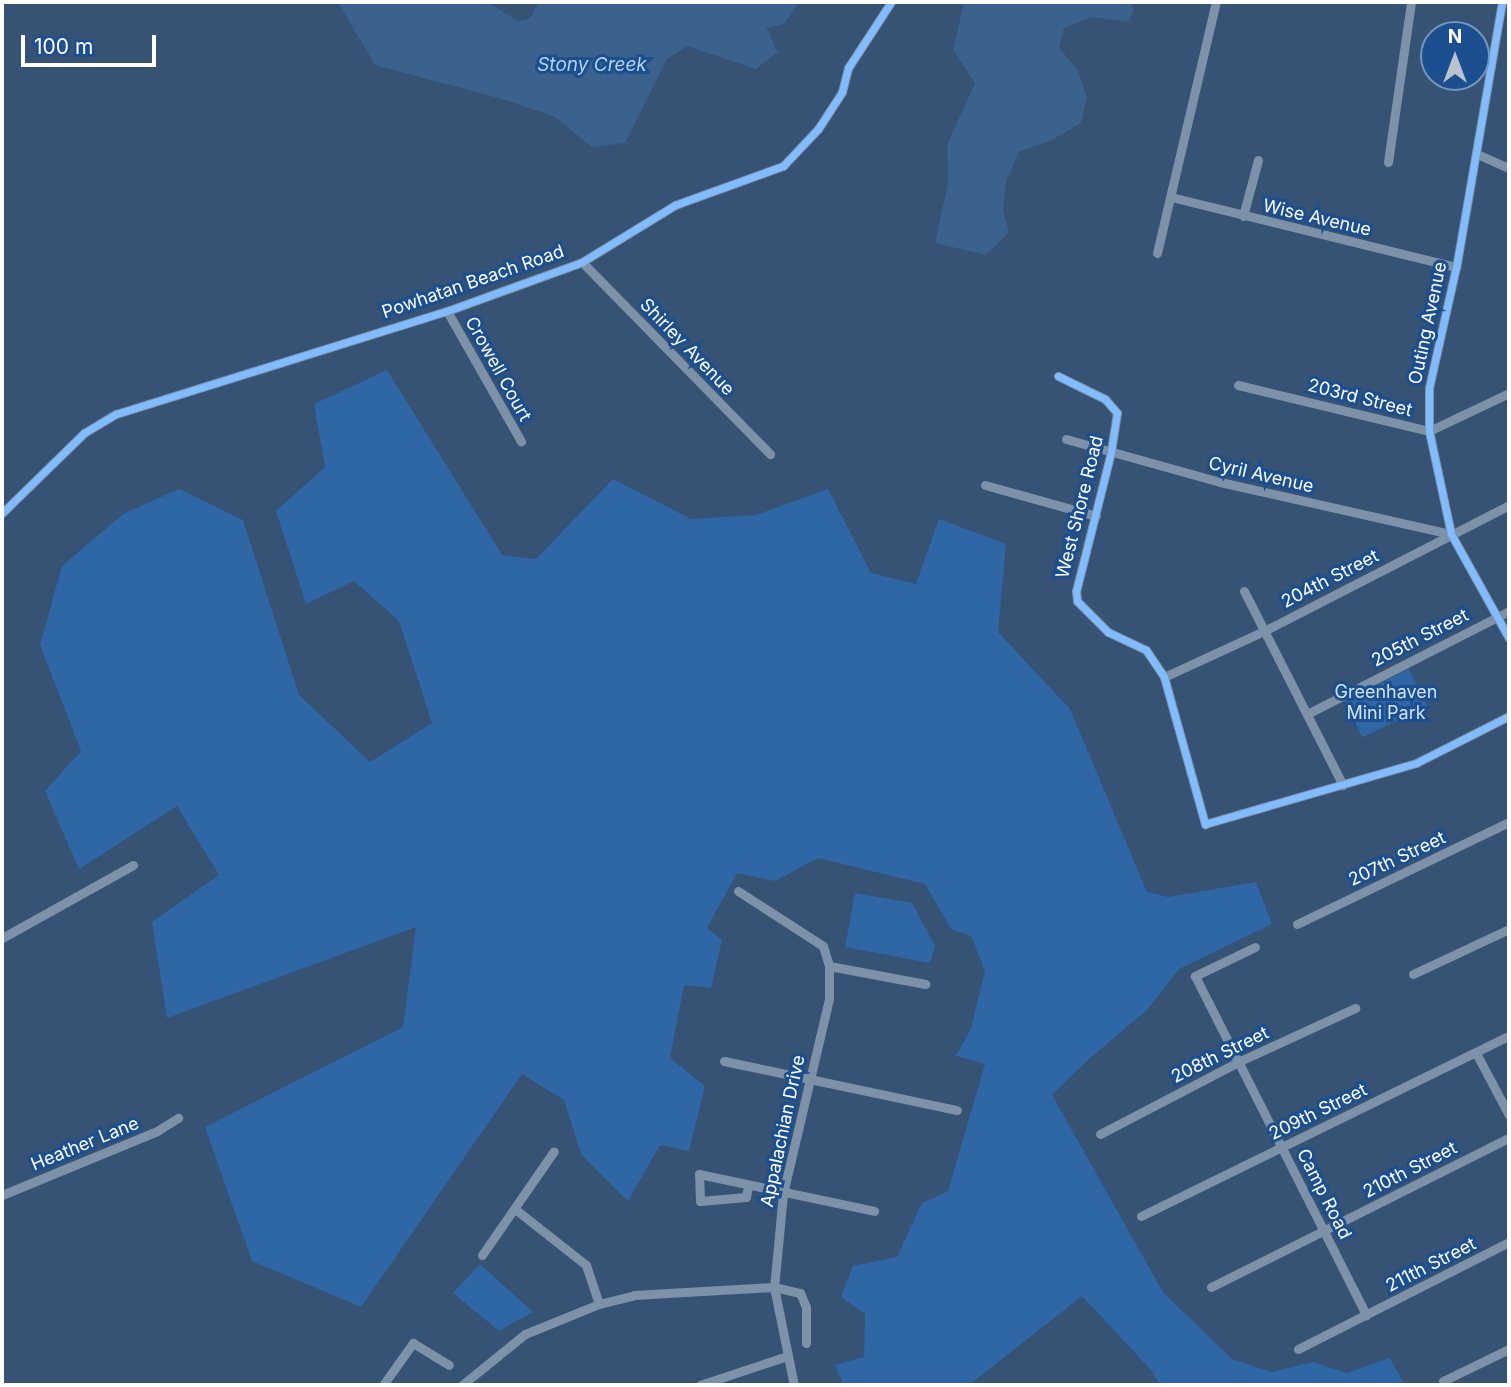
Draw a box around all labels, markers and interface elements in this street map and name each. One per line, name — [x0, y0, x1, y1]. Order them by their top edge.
scale bar — [24, 21, 159, 65]
north arrow — [1420, 21, 1490, 91]
text: N — [1448, 25, 1462, 48]
text: 100 m — [34, 34, 93, 59]
water label: Stony Creek — [537, 54, 647, 76]
street label: Wise Avenue — [1261, 195, 1373, 241]
street label: Powhatan Beach Road — [379, 241, 567, 323]
street label: Outing Avenue — [1404, 260, 1452, 386]
street label: Shirley Avenue — [635, 294, 739, 400]
street label: Crowell Court — [460, 313, 536, 425]
street label: 203rd Street — [1306, 375, 1414, 421]
street label: West Shore Road — [1052, 433, 1108, 581]
street label: Cyril Avenue — [1206, 452, 1316, 498]
street label: 204th Street — [1278, 545, 1382, 613]
street label: 205th Street — [1368, 604, 1472, 672]
park label: Greenhaven Mini Park — [1335, 682, 1437, 724]
street label: 207th Street — [1345, 827, 1449, 891]
street label: 208th Street — [1168, 1022, 1272, 1088]
street label: Appalachian Drive — [756, 1053, 810, 1209]
street label: 209th Street — [1266, 1079, 1370, 1145]
street label: Heather Lane — [28, 1113, 142, 1175]
street label: 210th Street — [1360, 1137, 1460, 1203]
street label: Camp Road — [1292, 1145, 1356, 1243]
street label: 211th Street — [1382, 1233, 1480, 1297]

